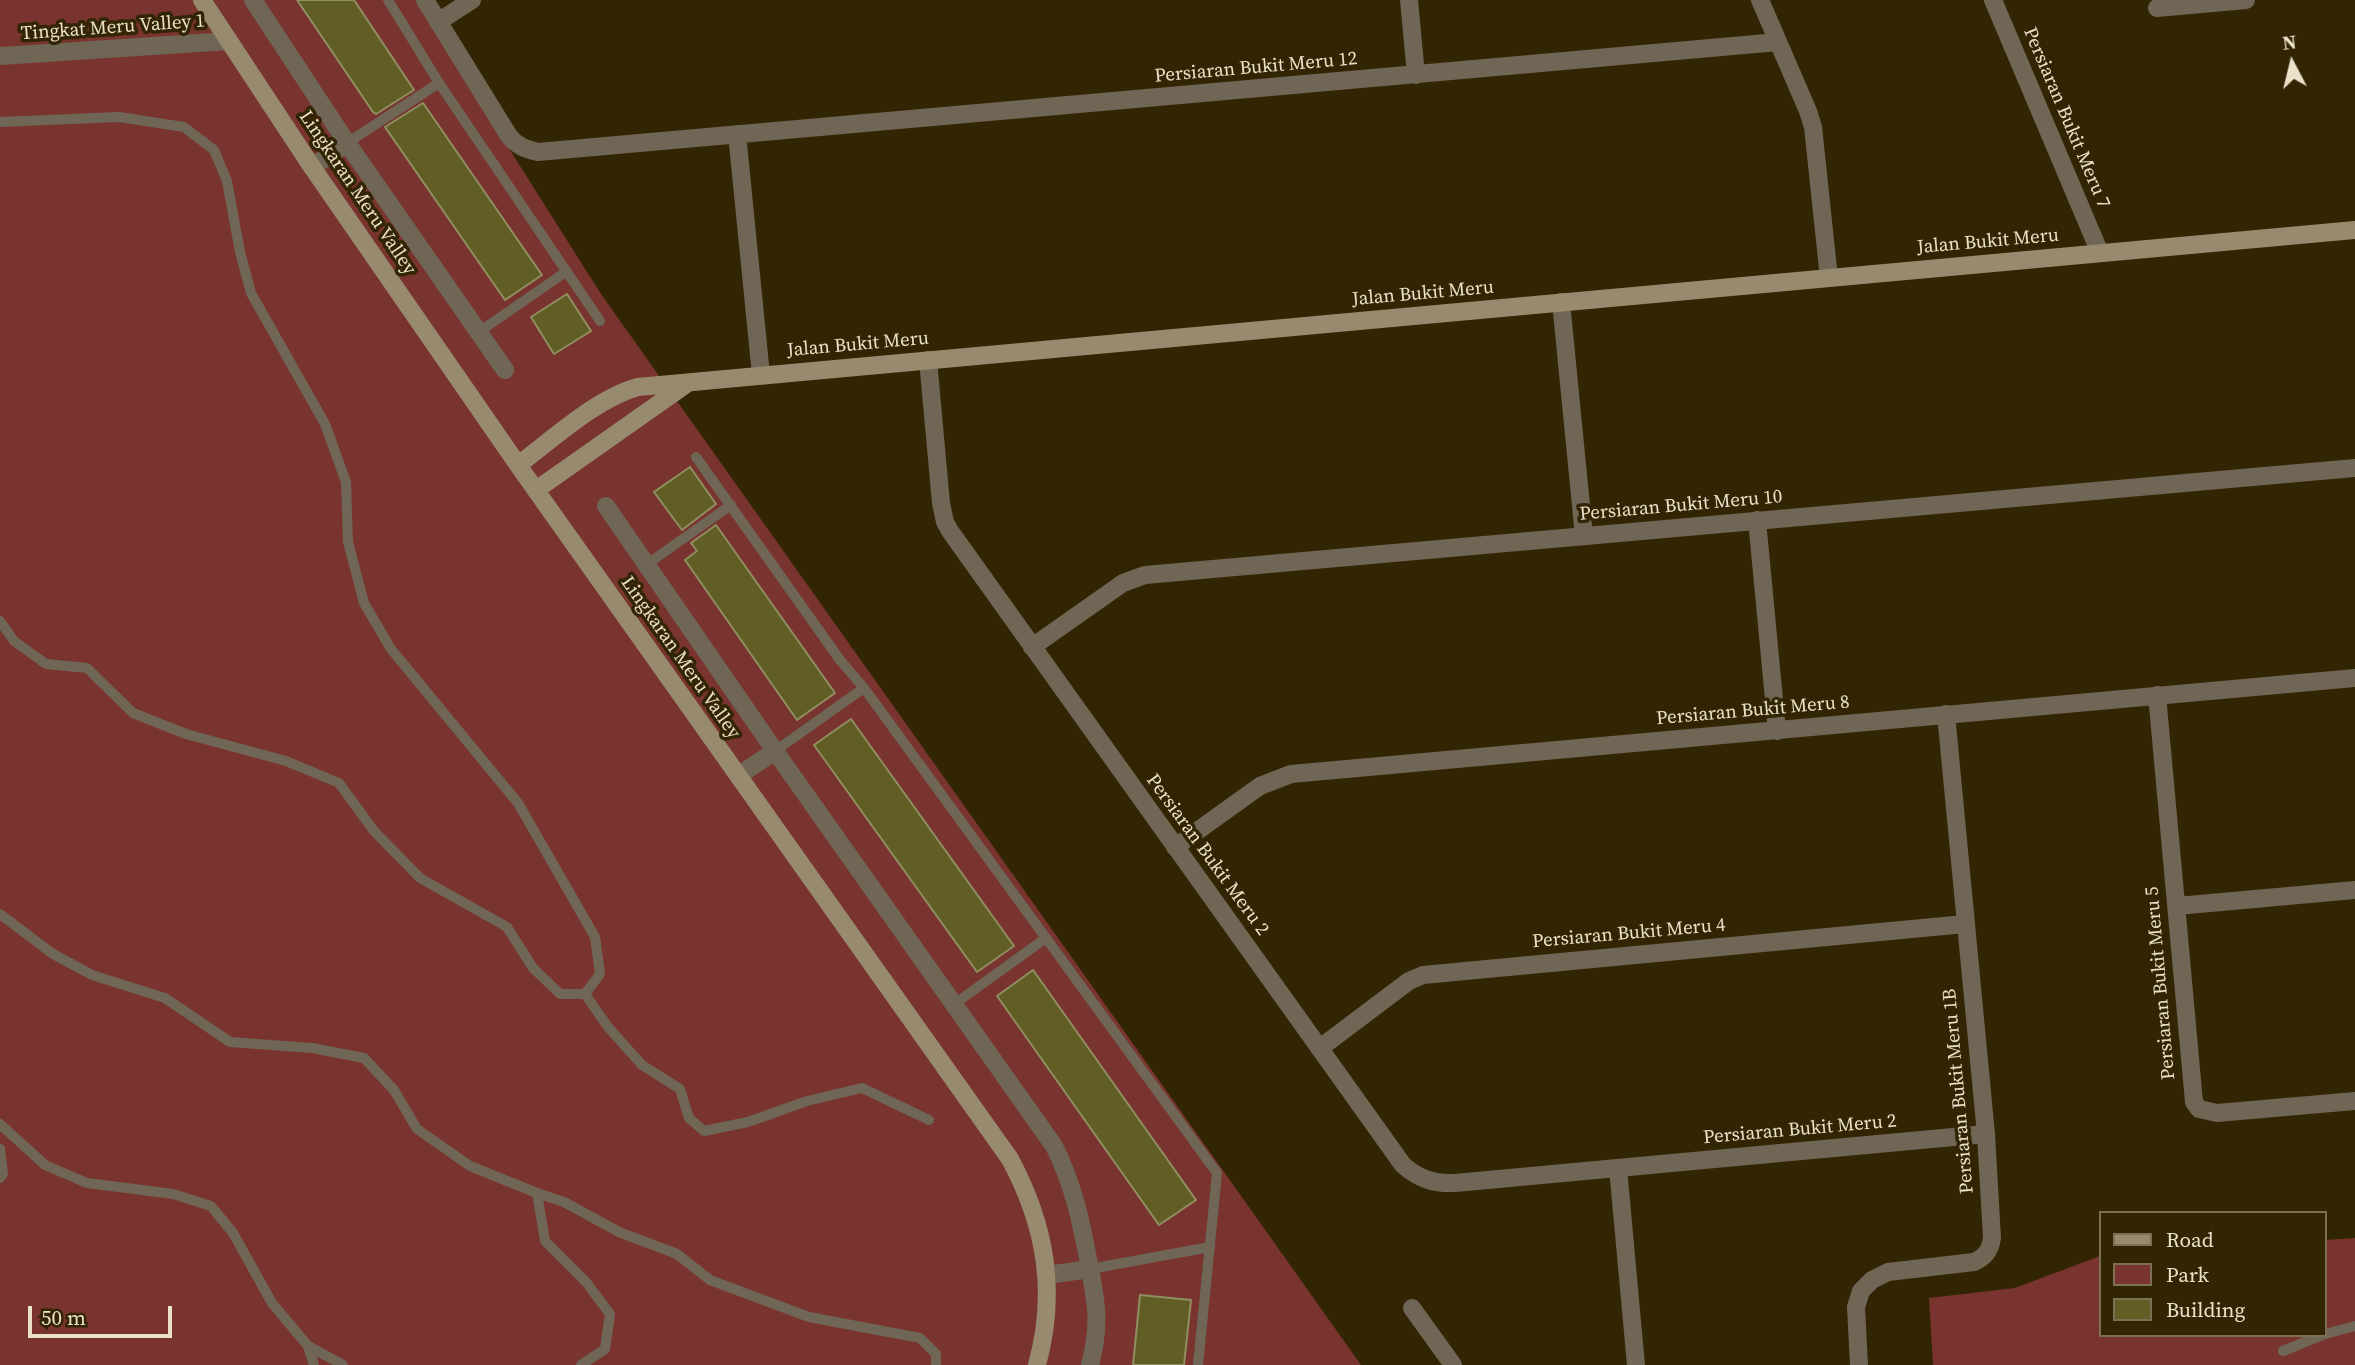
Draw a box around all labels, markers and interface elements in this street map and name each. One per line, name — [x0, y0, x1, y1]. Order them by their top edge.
street label: Tingkat Meru Valley 1 — [20, 10, 206, 46]
street label: Persiaran Bukit Meru 7 — [2018, 24, 2114, 212]
north arrow — [2257, 28, 2327, 98]
text: N — [2281, 28, 2298, 56]
street label: Persiaran Bukit Meru 12 — [1154, 48, 1358, 88]
street label: Lingkaran Meru Valley — [294, 107, 420, 279]
street label: Jalan Bukit Meru — [1916, 224, 2060, 260]
street label: Jalan Bukit Meru — [1351, 276, 1495, 312]
street label: Jalan Bukit Meru — [786, 327, 930, 363]
street label: Persiaran Bukit Meru 10 — [1579, 486, 1783, 526]
street label: Lingkaran Meru Valley — [615, 572, 745, 744]
street label: Persiaran Bukit Meru 8 — [1655, 691, 1851, 731]
street label: Persiaran Bukit Meru 2 — [1141, 770, 1273, 940]
street label: Persiaran Bukit Meru 5 — [2141, 885, 2181, 1081]
street label: Persiaran Bukit Meru 4 — [1531, 914, 1727, 954]
street label: Persiaran Bukit Meru 1B — [1939, 987, 1979, 1195]
street label: Persiaran Bukit Meru 2 — [1702, 1110, 1898, 1150]
legend — [2100, 1211, 2327, 1337]
text: Road — [2166, 1225, 2214, 1254]
text: Park — [2166, 1260, 2209, 1289]
scale bar — [32, 1292, 175, 1336]
text: Building — [2166, 1295, 2245, 1324]
text: 50 m — [41, 1303, 86, 1332]

